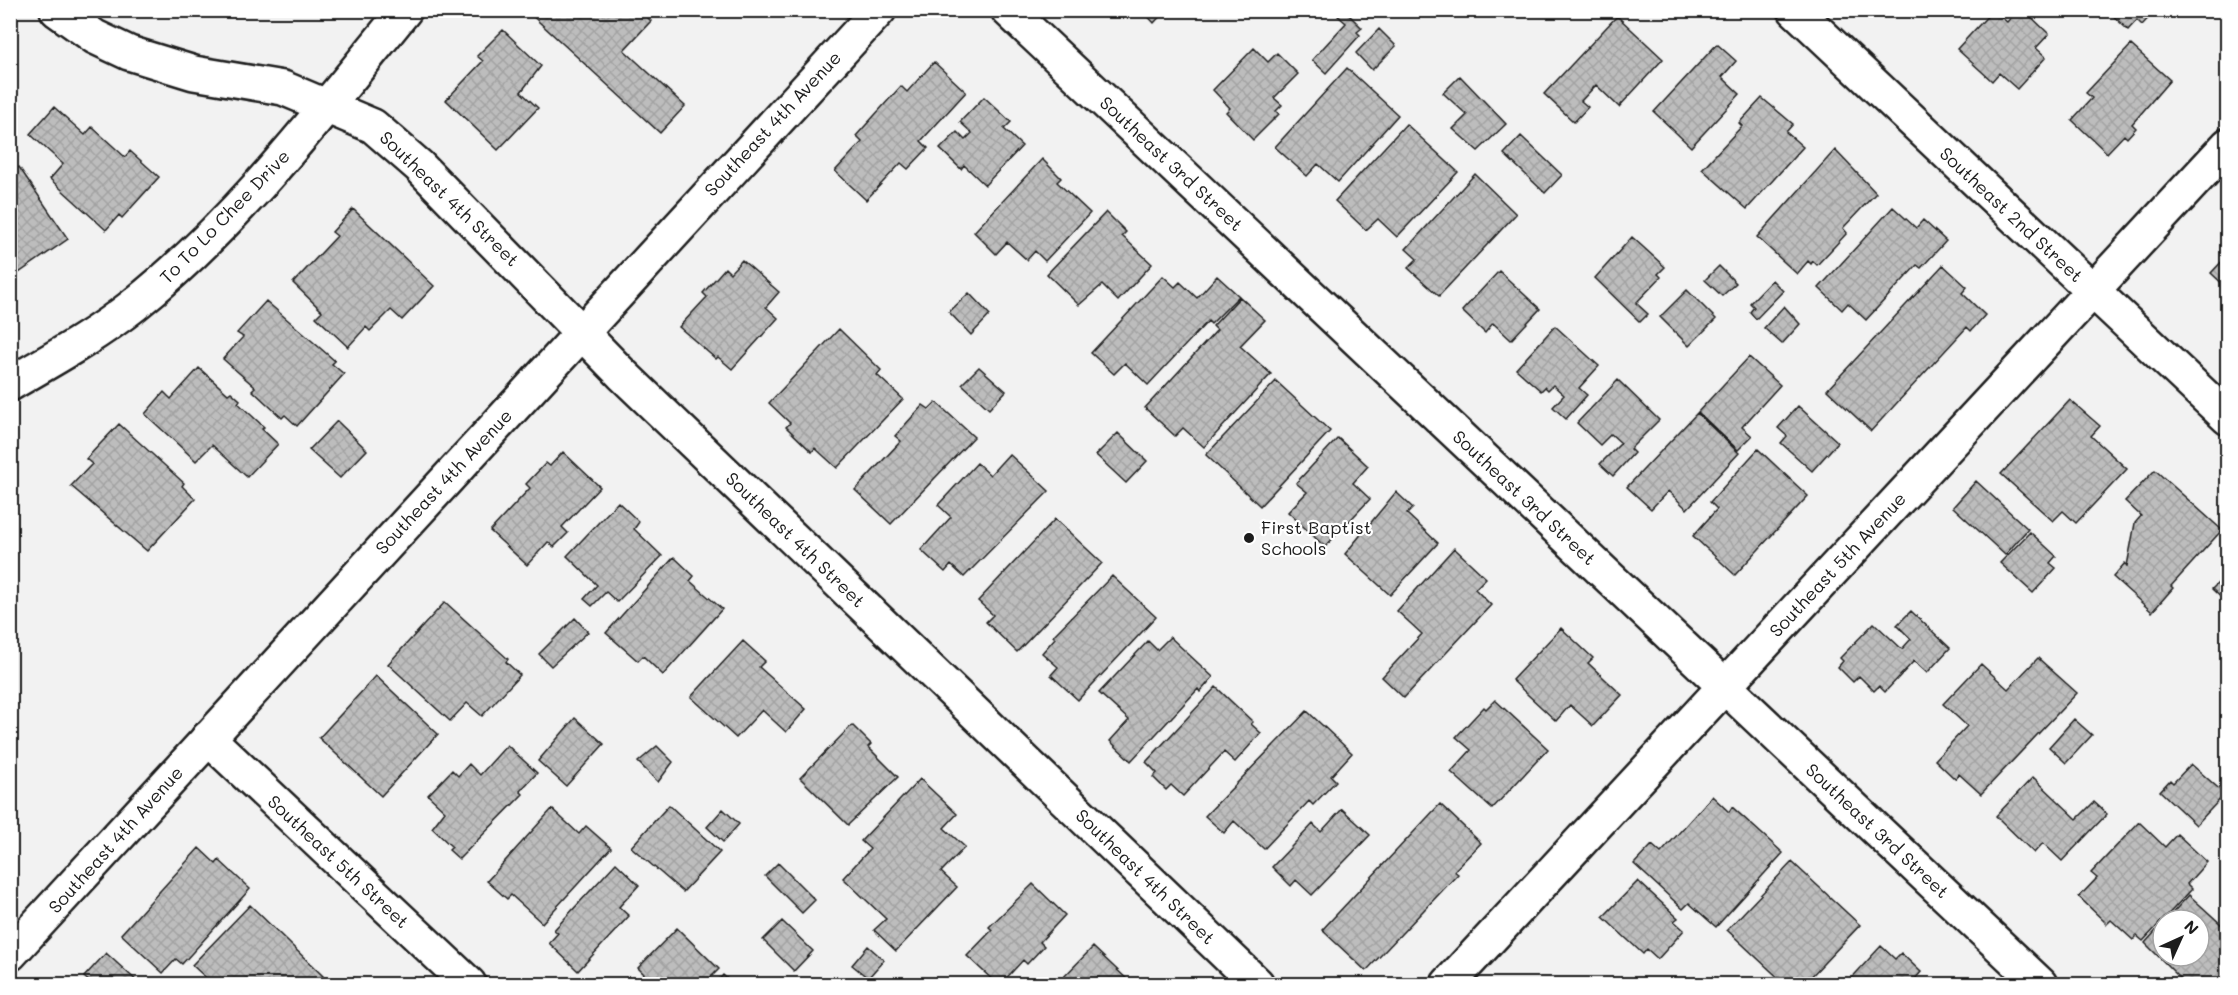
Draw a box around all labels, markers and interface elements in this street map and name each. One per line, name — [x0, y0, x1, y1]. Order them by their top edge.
street label: Southeast 4th Avenue — [699, 46, 846, 201]
street label: Southeast 3rd Street — [1095, 91, 1248, 236]
street label: Southeast 4th Street — [375, 125, 525, 271]
street label: Southeast 2nd Street — [1935, 141, 2089, 287]
street label: To To Lo Chee Drive — [154, 144, 295, 288]
street label: Southeast 4th Avenue — [370, 404, 517, 559]
street label: Southeast 3rd Street — [1448, 425, 1601, 570]
street label: Southeast 4th Street — [721, 466, 871, 612]
street label: Southeast 5th Avenue — [1764, 487, 1911, 642]
place label: First Baptist Schools — [1261, 515, 1372, 560]
marker: First Baptist Schools — [1242, 531, 1256, 545]
street label: Southeast 3rd Street — [1801, 758, 1954, 903]
street label: Southeast 4th Avenue — [43, 761, 188, 918]
street label: Southeast 5th Street — [263, 789, 415, 933]
street label: Southeast 4th Street — [1071, 803, 1221, 949]
north arrow — [2151, 908, 2211, 968]
text: N — [2180, 915, 2204, 939]

